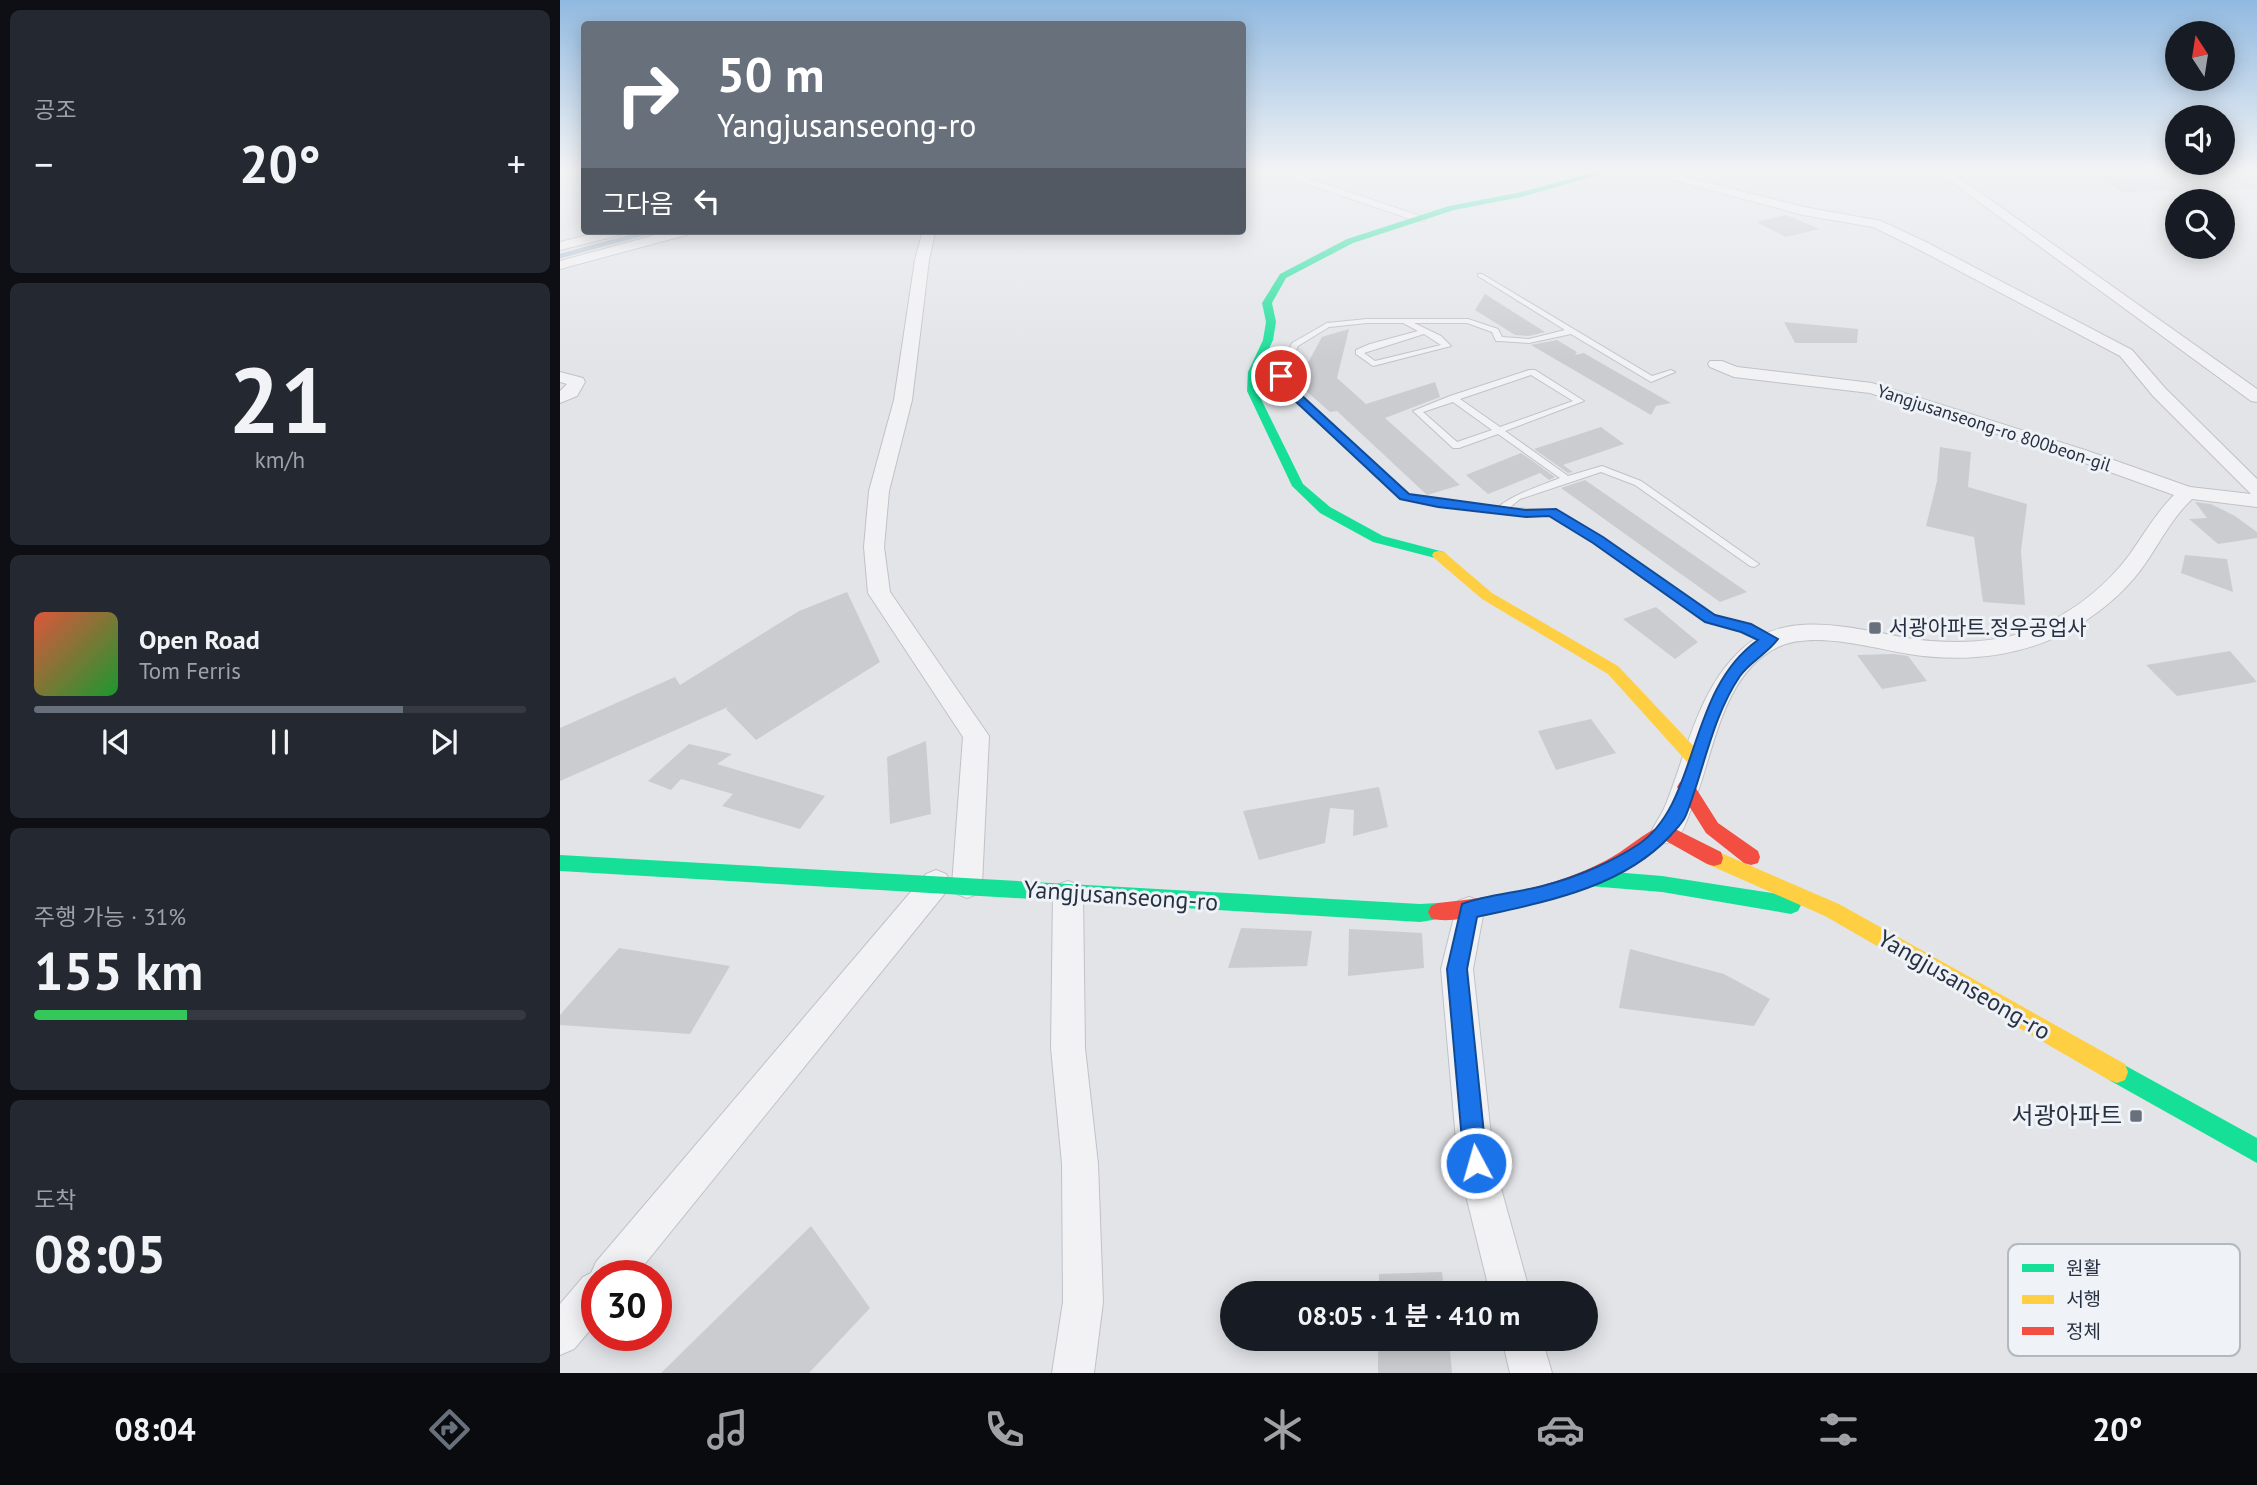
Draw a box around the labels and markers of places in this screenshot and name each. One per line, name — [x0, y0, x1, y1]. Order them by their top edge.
pin — [1251, 346, 1311, 406]
place label: 서광아파트.정우공업사 — [1889, 614, 2087, 641]
marker: 서광아파트.정우공업사 — [1867, 620, 1883, 636]
place label: 서광아파트 — [2012, 1100, 2122, 1131]
marker: 서광아파트 — [2128, 1108, 2144, 1124]

